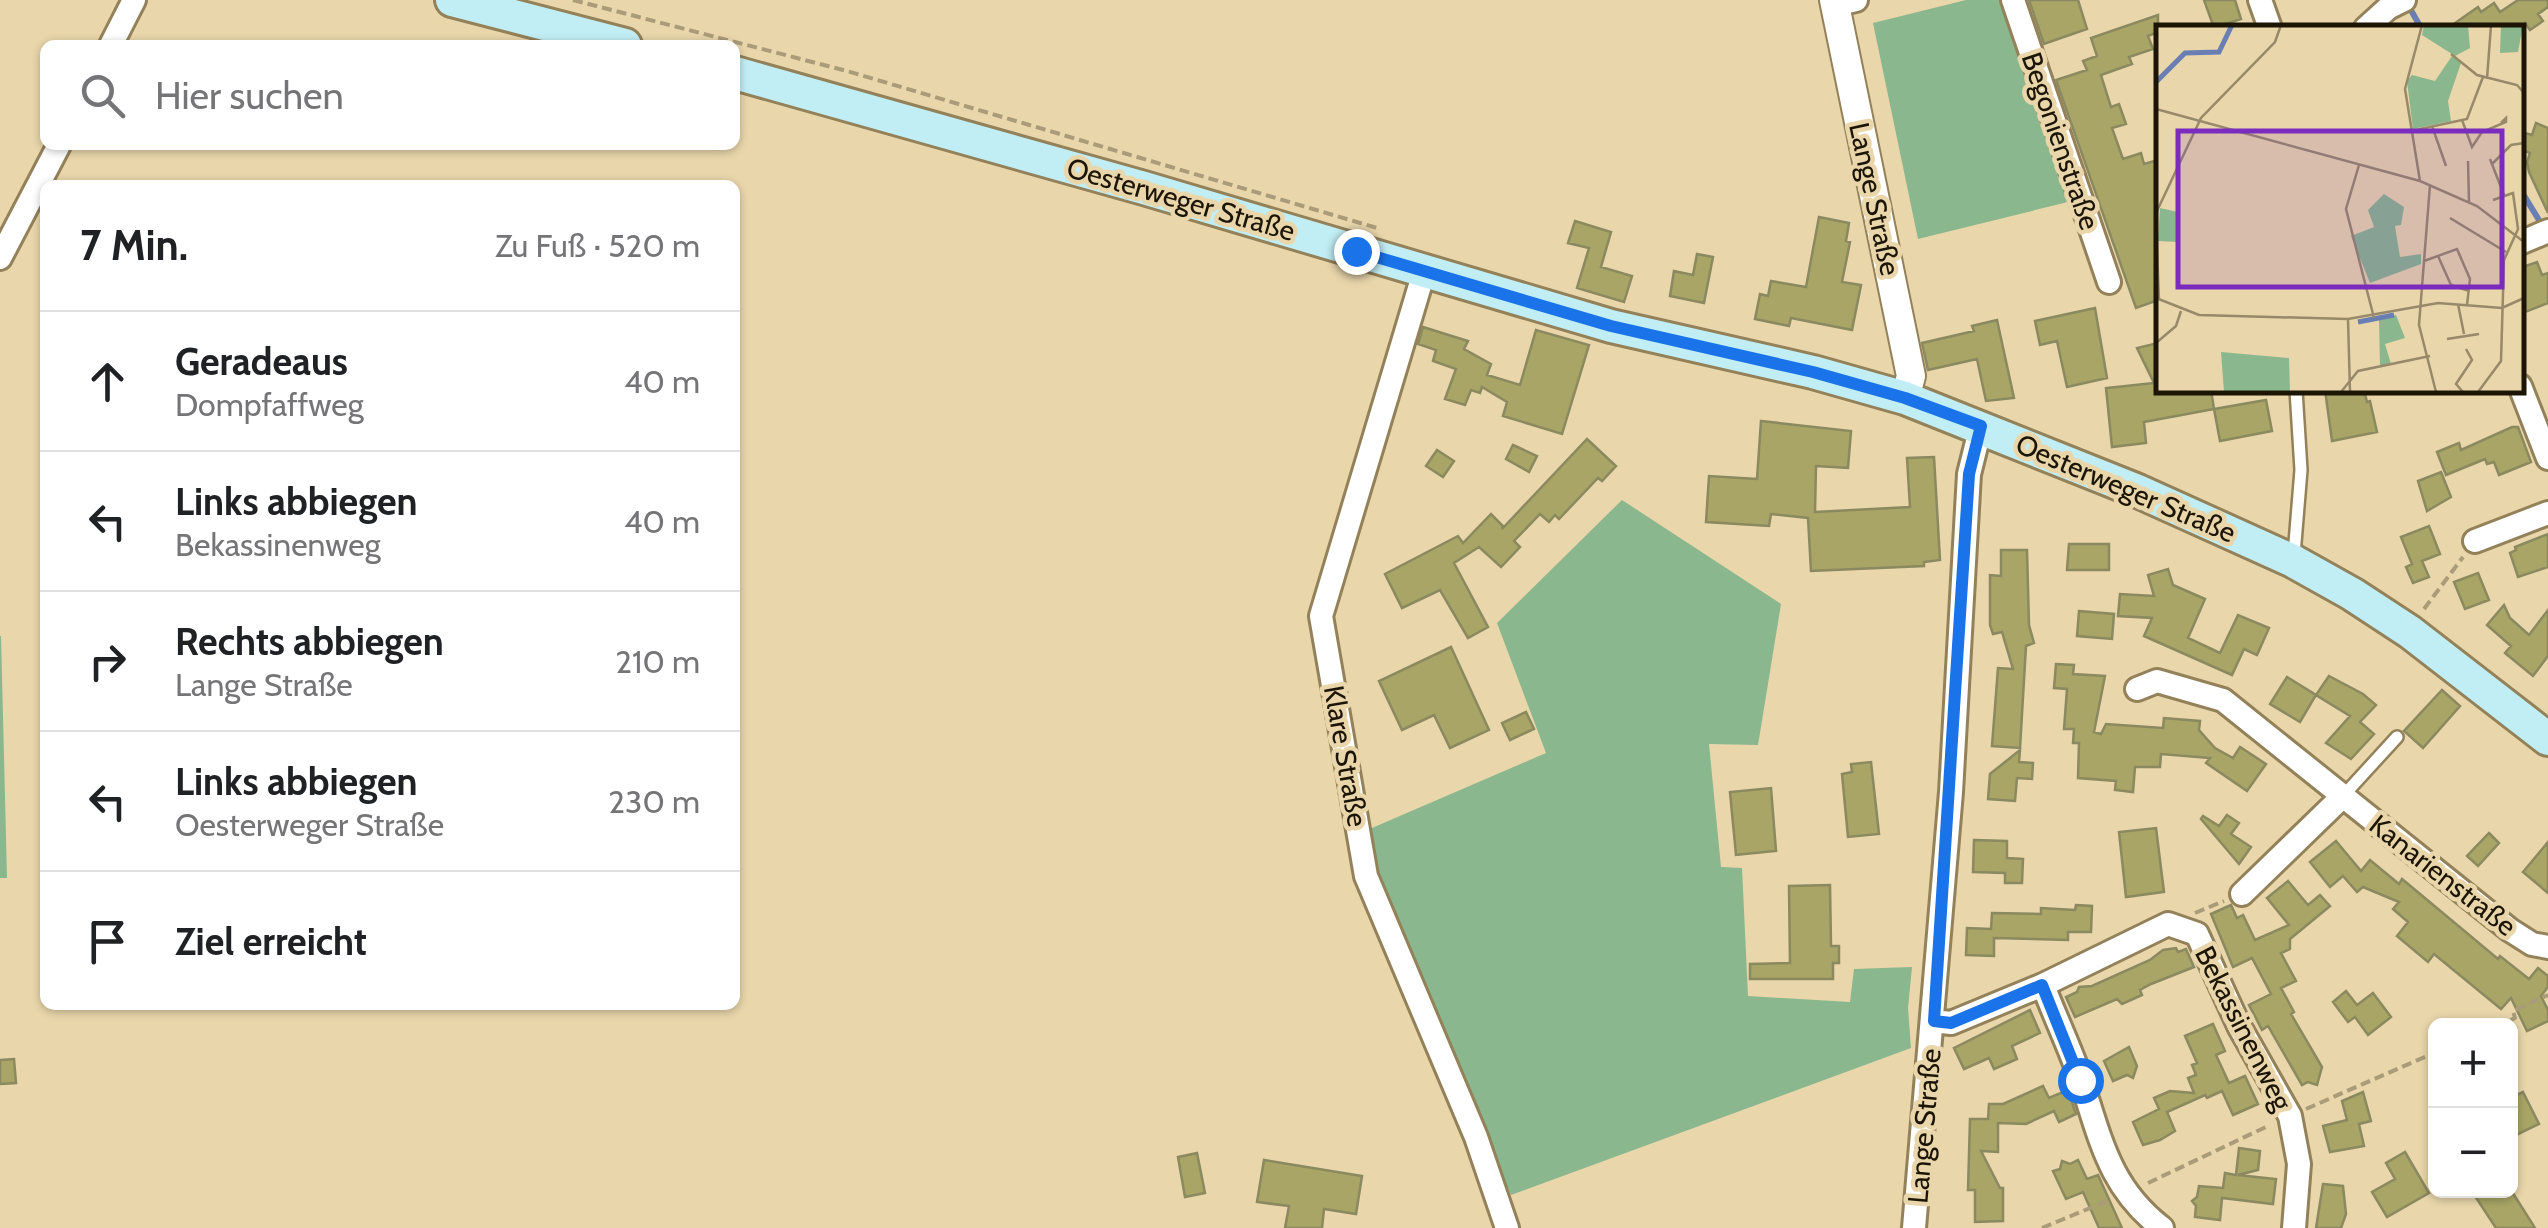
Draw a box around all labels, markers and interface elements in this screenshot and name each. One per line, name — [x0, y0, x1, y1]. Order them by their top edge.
inset map — [2156, 25, 2523, 392]
search box — [40, 40, 740, 150]
street label: Begonienstraße — [2015, 48, 2107, 234]
icon: search — [75, 68, 130, 123]
text: Hier suchen — [155, 72, 344, 119]
street label: Lange Straße — [1842, 119, 1908, 279]
street label: Oesterweger Straße — [1063, 150, 1299, 248]
text: 7 Min. — [80, 219, 188, 271]
text: Zu Fuß · 520 m — [495, 226, 700, 265]
route end — [1334, 229, 1380, 275]
text: Geradeaus — [175, 338, 348, 385]
icon: ahead — [80, 354, 135, 409]
text: 40 m — [624, 362, 700, 401]
text: Dompfaffweg — [175, 385, 364, 424]
street label: Oesterweger Straße — [2011, 426, 2241, 550]
text: Links abbiegen — [175, 478, 418, 525]
icon: left — [80, 494, 135, 549]
text: 40 m — [624, 502, 700, 541]
text: Bekassinenweg — [175, 525, 381, 564]
text: Rechts abbiegen — [175, 618, 444, 665]
icon: right — [80, 634, 135, 689]
text: 210 m — [615, 642, 700, 681]
text: Lange Straße — [175, 665, 353, 704]
street label: Klare Straße — [1317, 683, 1375, 829]
text: Links abbiegen — [175, 758, 418, 805]
icon: left — [80, 774, 135, 829]
text: 230 m — [608, 782, 700, 821]
text: Oesterweger Straße — [175, 805, 444, 844]
street label: Kanarienstraße — [2363, 807, 2523, 943]
icon: arrive — [80, 914, 135, 969]
text: Ziel erreicht — [175, 918, 367, 965]
street label: Bekassinenweg — [2188, 940, 2300, 1117]
map controls — [2428, 1018, 2518, 1198]
button: + — [2428, 1018, 2518, 1108]
street label: Lange Straße — [1900, 1047, 1948, 1205]
route start — [2058, 1058, 2104, 1104]
button: − — [2428, 1108, 2518, 1198]

